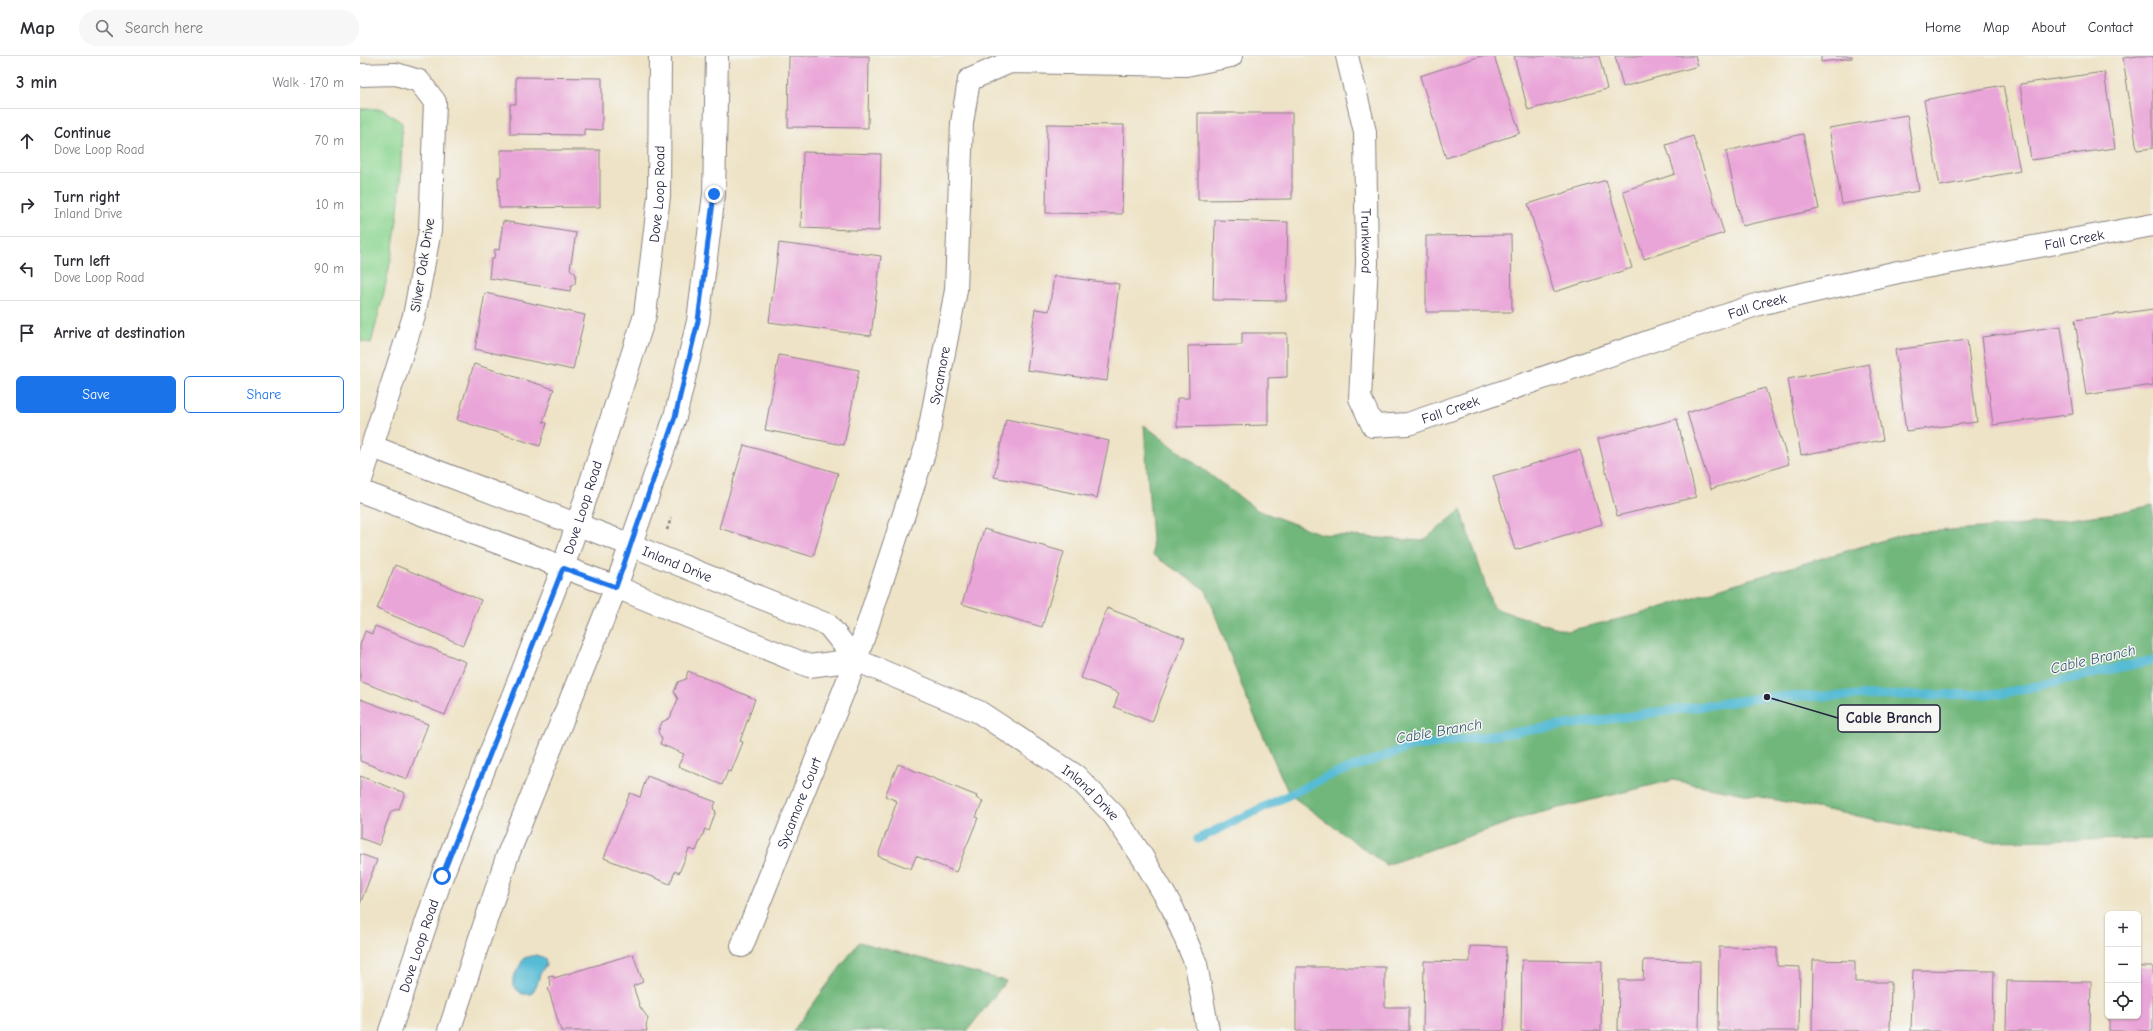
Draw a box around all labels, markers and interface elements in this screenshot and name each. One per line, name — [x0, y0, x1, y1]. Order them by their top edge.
search box — [79, 10, 359, 46]
text: Map — [20, 17, 55, 39]
icon: search — [93, 17, 115, 39]
text: Search here — [125, 19, 203, 37]
text: Home — [1925, 19, 1961, 36]
text: Map — [1983, 19, 2009, 36]
text: About — [2031, 19, 2066, 36]
text: Contact — [2088, 19, 2133, 36]
text: 3 min — [16, 73, 57, 92]
text: Walk · 170 m — [272, 75, 344, 90]
text: Continue — [54, 124, 111, 142]
icon: ahead — [16, 130, 38, 152]
text: 70 m — [315, 133, 344, 148]
text: Dove Loop Road — [54, 142, 144, 157]
street label: Dove Loop Road — [646, 145, 668, 244]
route end — [705, 185, 723, 203]
text: Turn right — [54, 188, 120, 206]
icon: right — [16, 194, 38, 216]
text: 10 m — [316, 197, 344, 212]
text: Inland Drive — [54, 206, 122, 221]
street label: Trunkwood — [1357, 208, 1375, 274]
street label: Silver Oak Drive — [407, 217, 438, 313]
street label: Fall Creek — [2043, 226, 2106, 254]
text: Turn left — [54, 252, 110, 270]
icon: left — [16, 258, 38, 280]
text: 90 m — [314, 261, 344, 276]
text: Dove Loop Road — [54, 270, 144, 285]
street label: Fall Creek — [1726, 290, 1788, 323]
icon: arrive — [16, 322, 38, 344]
text: Arrive at destination — [54, 324, 185, 342]
street label: Sycamore — [926, 345, 954, 406]
button: Save — [16, 376, 176, 413]
button: Share — [184, 376, 344, 413]
street label: Fall Creek — [1419, 392, 1482, 428]
street label: Dove Loop Road — [560, 459, 606, 557]
street label: Inland Drive — [640, 543, 714, 586]
water label: Cable Branch — [2049, 640, 2137, 678]
callout: Cable Branch — [1838, 705, 1940, 732]
text: Cable Branch — [1846, 709, 1932, 727]
water label: Cable Branch — [1395, 715, 1483, 747]
street label: Sycamore Court — [774, 754, 826, 851]
street label: Inland Drive — [1059, 761, 1123, 823]
route start — [433, 867, 451, 885]
street label: Dove Loop Road — [396, 897, 443, 995]
map controls — [2105, 911, 2141, 1019]
button: + — [2105, 911, 2141, 947]
button: − — [2105, 947, 2141, 983]
button: locate — [2105, 983, 2141, 1019]

